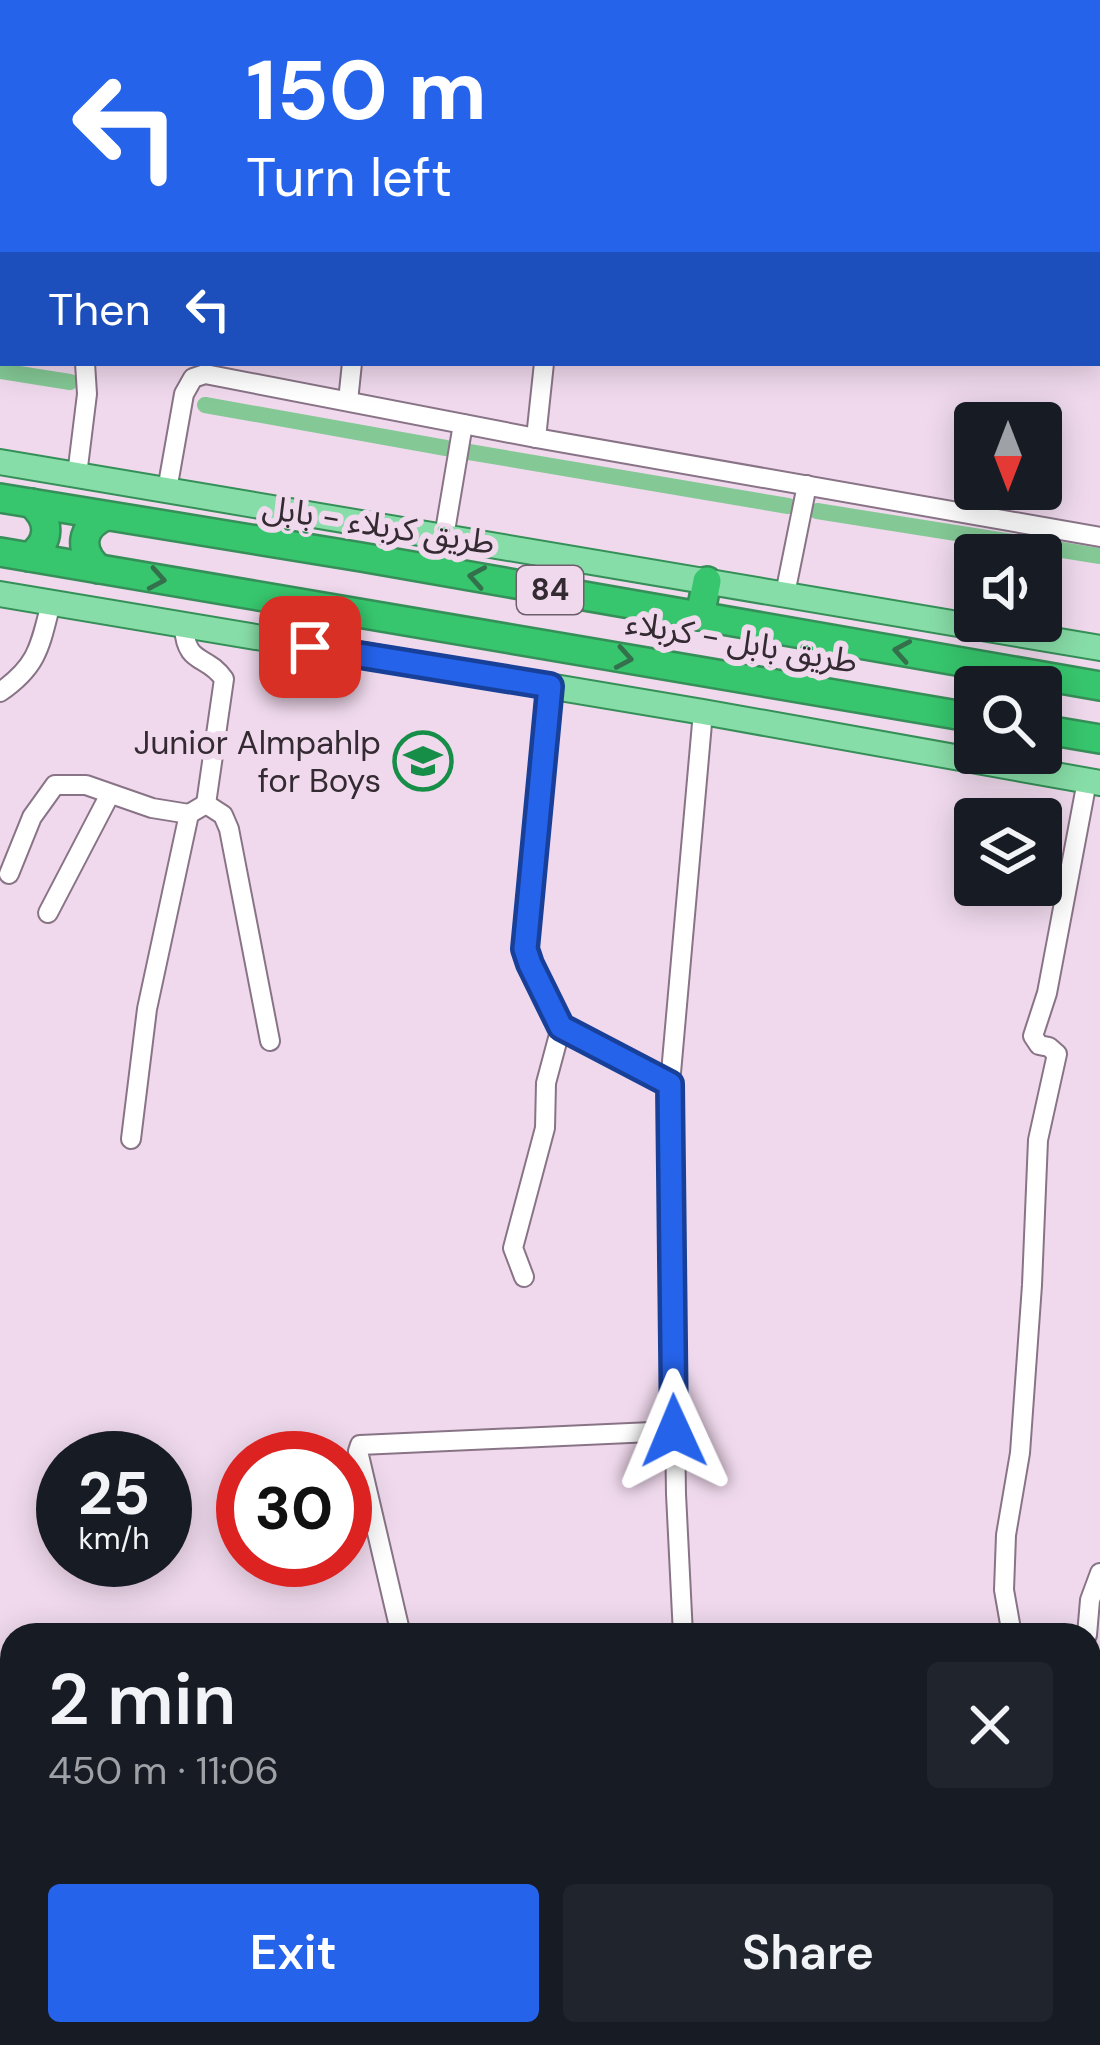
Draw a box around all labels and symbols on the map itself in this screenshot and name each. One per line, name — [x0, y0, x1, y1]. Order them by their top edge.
north arrow — [954, 402, 1062, 510]
street label: طريق كربلاء - بابل — [260, 485, 498, 564]
one-way arrow — [146, 565, 166, 591]
one-way arrow — [467, 565, 487, 590]
road number: 84 — [517, 566, 583, 614]
pin — [259, 596, 361, 698]
street label: طريق بابل - كربلاء — [623, 600, 861, 683]
one-way arrow — [892, 640, 912, 665]
one-way arrow — [614, 644, 634, 669]
place label: Junior Almpahlp for Boys — [134, 721, 381, 802]
school or university icon: Junior Almpahlp for Boys — [392, 730, 454, 792]
position arrow — [611, 1368, 737, 1494]
speed limit sign: 30 — [216, 1431, 372, 1587]

